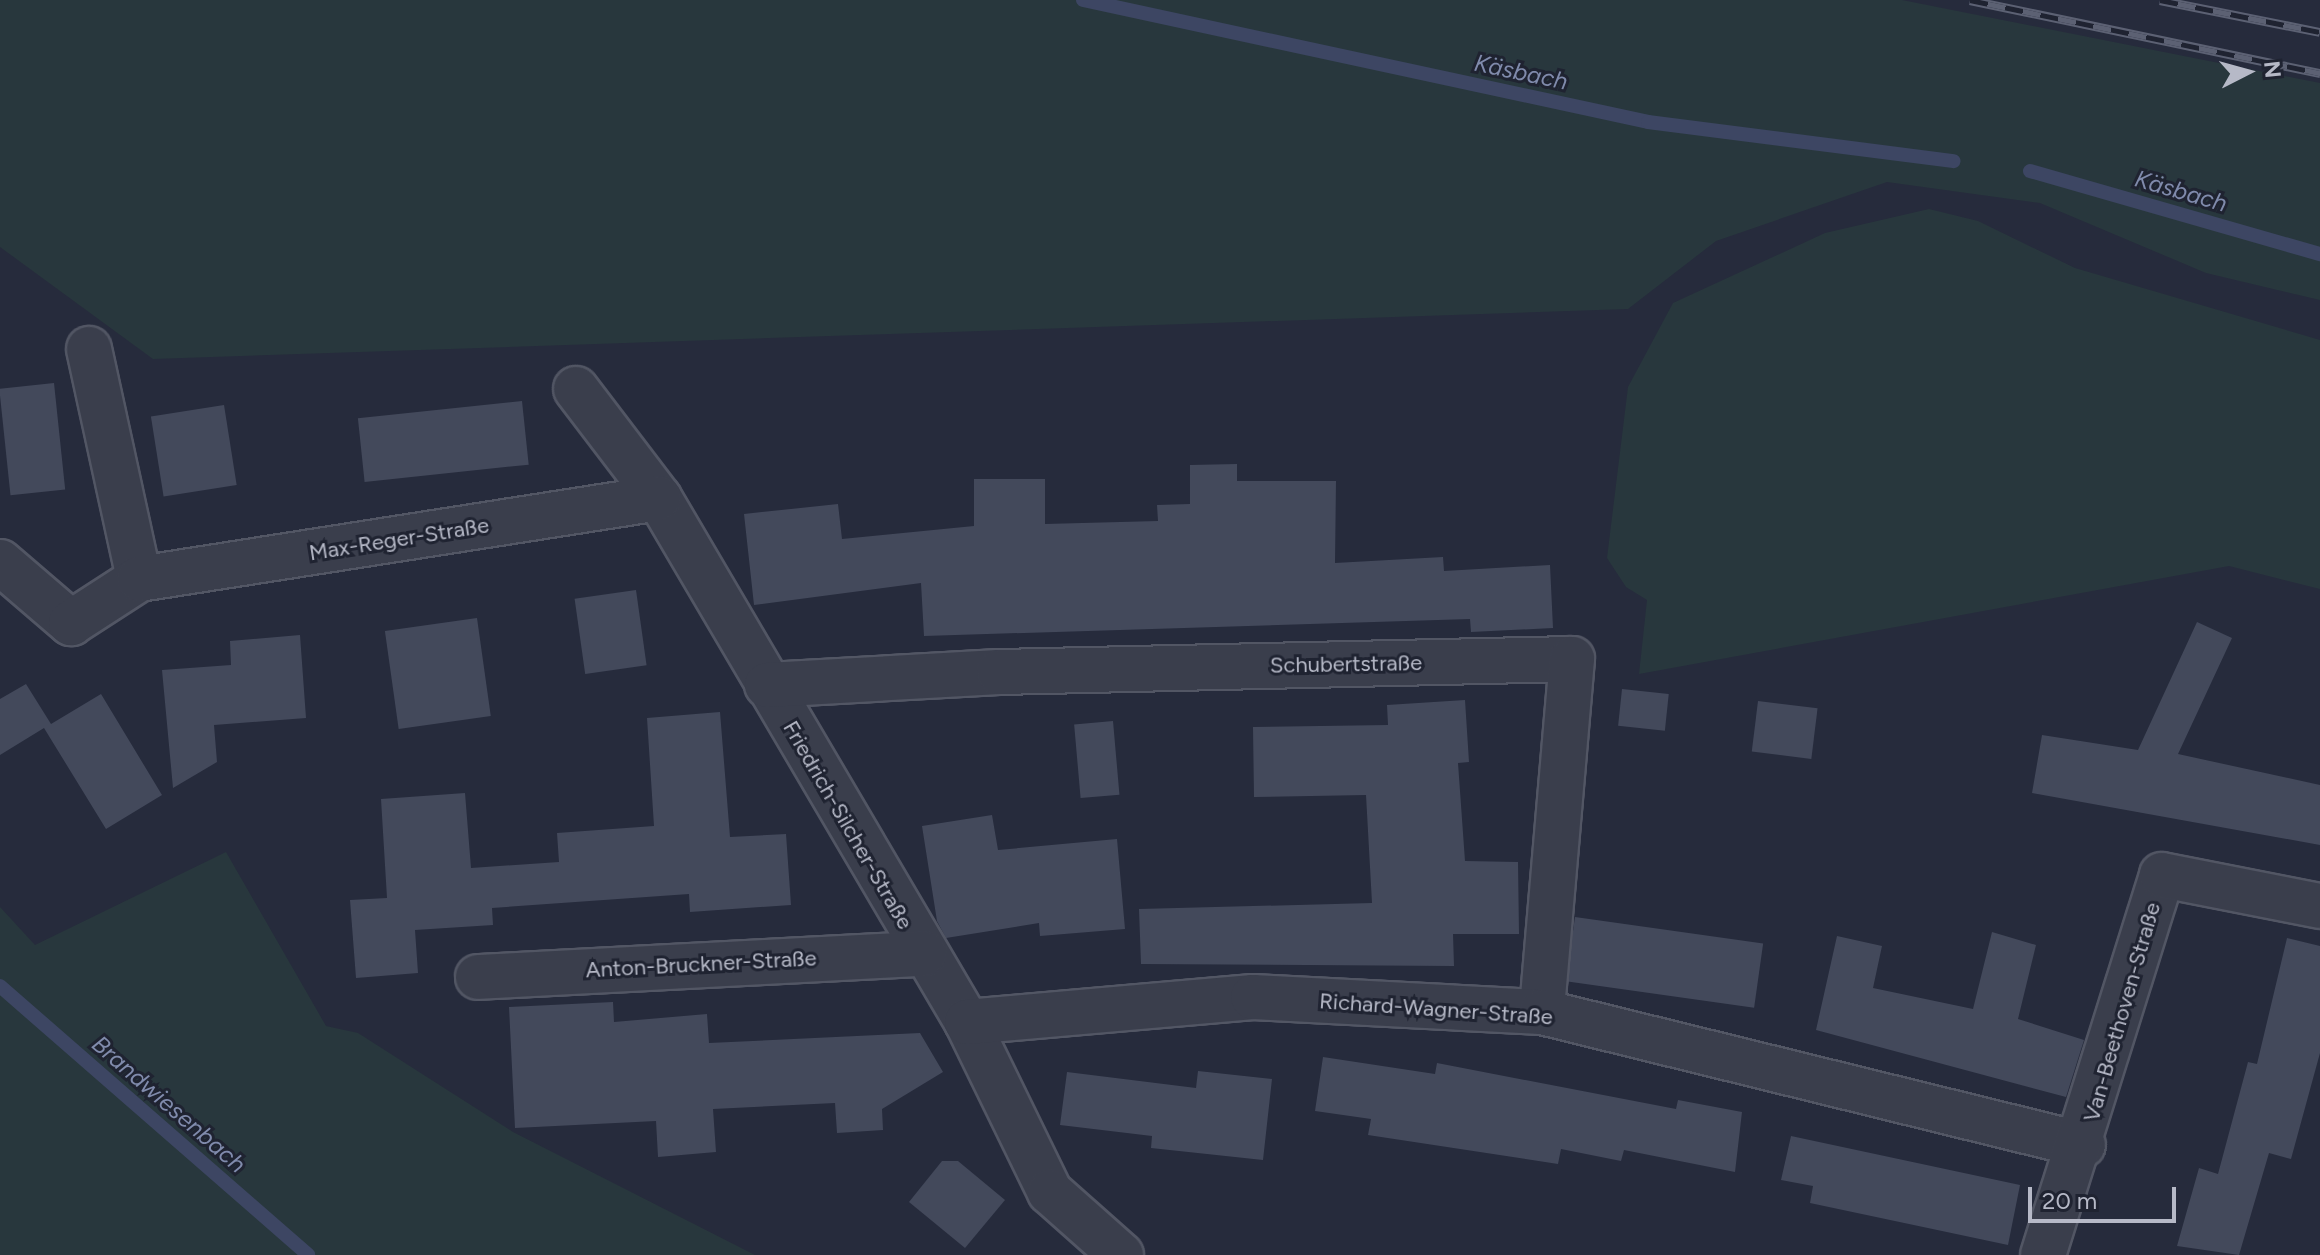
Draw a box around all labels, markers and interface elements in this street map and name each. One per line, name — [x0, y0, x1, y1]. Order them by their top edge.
north arrow — [2208, 32, 2288, 112]
water label: Käsbach — [1472, 48, 1570, 96]
text: N — [2258, 60, 2287, 79]
water label: Käsbach — [2132, 164, 2230, 218]
street label: Max-Reger-Straße — [307, 512, 491, 566]
street label: Schubertstraße — [1270, 649, 1422, 679]
street label: Friedrich-Silcher-Straße — [778, 716, 918, 934]
street label: Van-Beethoven-Straße — [2078, 899, 2166, 1125]
street label: Anton-Bruckner-Straße — [585, 945, 817, 983]
street label: Richard-Wagner-Straße — [1318, 988, 1554, 1030]
water label: Brandwiesenbach — [86, 1029, 252, 1179]
scale bar — [2032, 1171, 2180, 1221]
text: 20 m — [2042, 1186, 2097, 1215]

